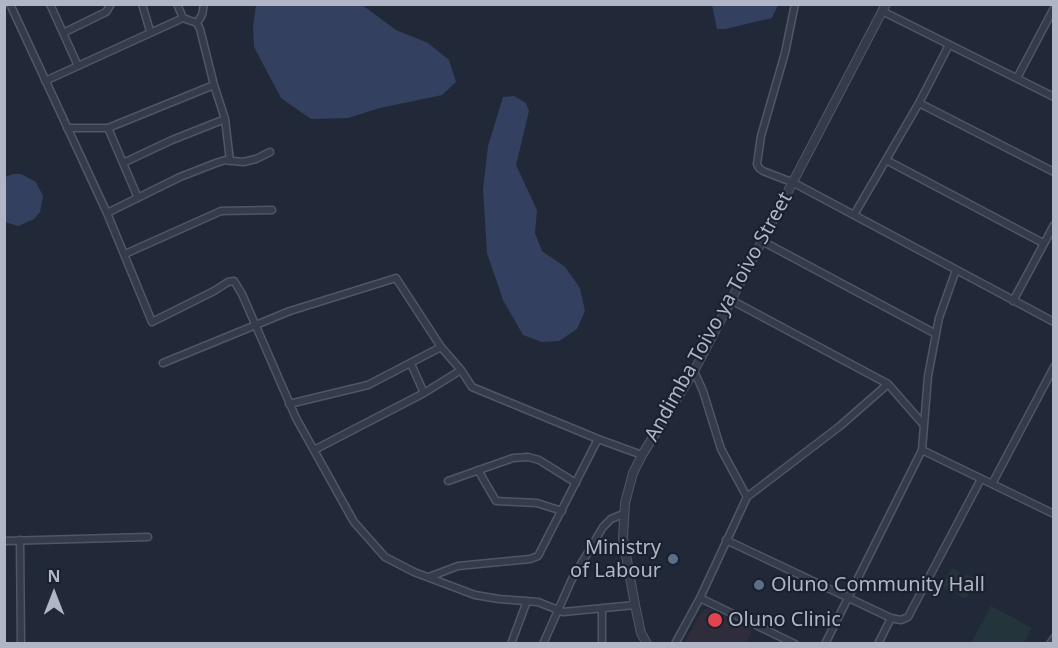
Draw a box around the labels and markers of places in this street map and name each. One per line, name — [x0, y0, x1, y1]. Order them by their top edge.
place label: Ministry of Labour — [570, 536, 661, 583]
marker: Ministry of Labour — [666, 552, 680, 566]
place label: Oluno Community Hall — [771, 573, 985, 597]
marker: Oluno Community Hall — [752, 578, 766, 592]
place label: Oluno Clinic — [728, 608, 841, 632]
marker: Oluno Clinic — [706, 611, 724, 629]

